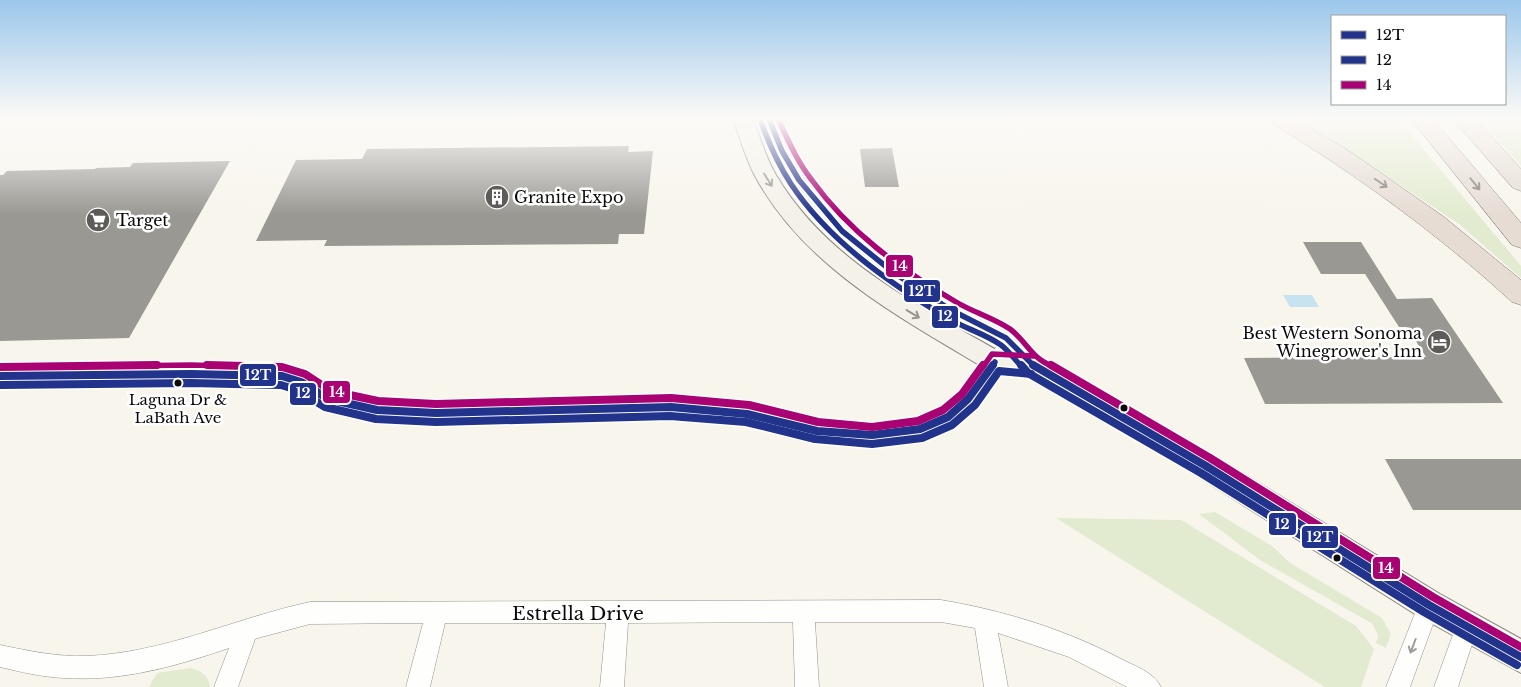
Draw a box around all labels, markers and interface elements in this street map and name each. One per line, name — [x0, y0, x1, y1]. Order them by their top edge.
legend — [1331, 15, 1506, 105]
text: 12T — [1376, 25, 1404, 44]
text: 12 — [1376, 50, 1392, 69]
text: 14 — [1376, 75, 1391, 94]
one-way arrow — [764, 172, 774, 186]
one-way arrow — [1470, 177, 1481, 190]
one-way arrow — [1374, 178, 1388, 188]
building icon: Granite Expo — [484, 184, 510, 210]
place label: Granite Expo — [514, 187, 623, 207]
supermarket icon: Target — [85, 207, 111, 233]
place label: Target — [116, 210, 168, 230]
line badge: 14 — [885, 254, 914, 278]
text: 14 — [892, 257, 908, 275]
line badge: 12T — [903, 279, 941, 303]
text: 12T — [909, 282, 936, 300]
line badge: 12 — [931, 305, 959, 329]
text: 12 — [937, 307, 953, 325]
one-way arrow — [906, 308, 920, 319]
place label: Best Western Sonoma Winegrower's Inn — [1243, 323, 1422, 361]
hotel icon: Best Western Sonoma Winegrower's Inn — [1426, 329, 1452, 355]
line badge: 12T — [239, 363, 277, 387]
text: 12T — [245, 366, 272, 384]
marker: Laguna Dr & LaBath Ave — [173, 378, 183, 388]
line badge: 14 — [322, 380, 351, 404]
line badge: 12 — [289, 382, 317, 406]
text: 14 — [329, 383, 345, 401]
text: 12 — [295, 384, 311, 402]
place label: Laguna Dr & LaBath Ave — [129, 390, 227, 427]
unlabelled marker — [1119, 403, 1129, 413]
line badge: 12 — [1268, 512, 1297, 536]
text: 12 — [1274, 515, 1290, 533]
line badge: 12T — [1301, 525, 1339, 549]
text: 12T — [1307, 528, 1334, 546]
unlabelled marker — [1332, 553, 1342, 563]
line badge: 14 — [1372, 556, 1401, 580]
text: 14 — [1378, 559, 1394, 577]
street label: Estrella Drive — [512, 602, 644, 625]
one-way arrow — [1408, 638, 1417, 653]

